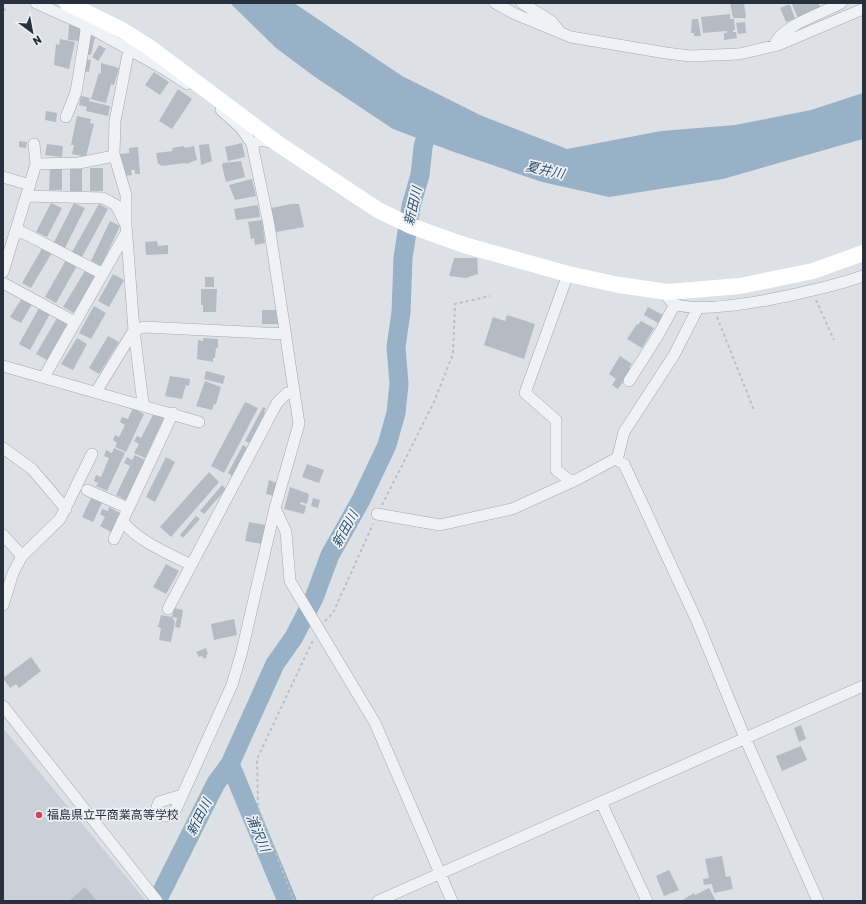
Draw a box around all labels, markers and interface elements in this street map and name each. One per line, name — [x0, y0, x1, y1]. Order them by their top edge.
north arrow — [12, 12, 52, 52]
text: N — [30, 32, 44, 48]
water label: 夏井川 — [524, 159, 568, 182]
water label: 新田川 — [401, 183, 425, 227]
water label: 新田川 — [329, 507, 362, 550]
water label: 新田川 — [183, 794, 215, 838]
place label: 福島県立平商業高等学校 — [47, 808, 179, 822]
marker: 福島県立平商業高等学校 — [34, 810, 44, 820]
water label: 浦沢川 — [243, 812, 273, 856]

